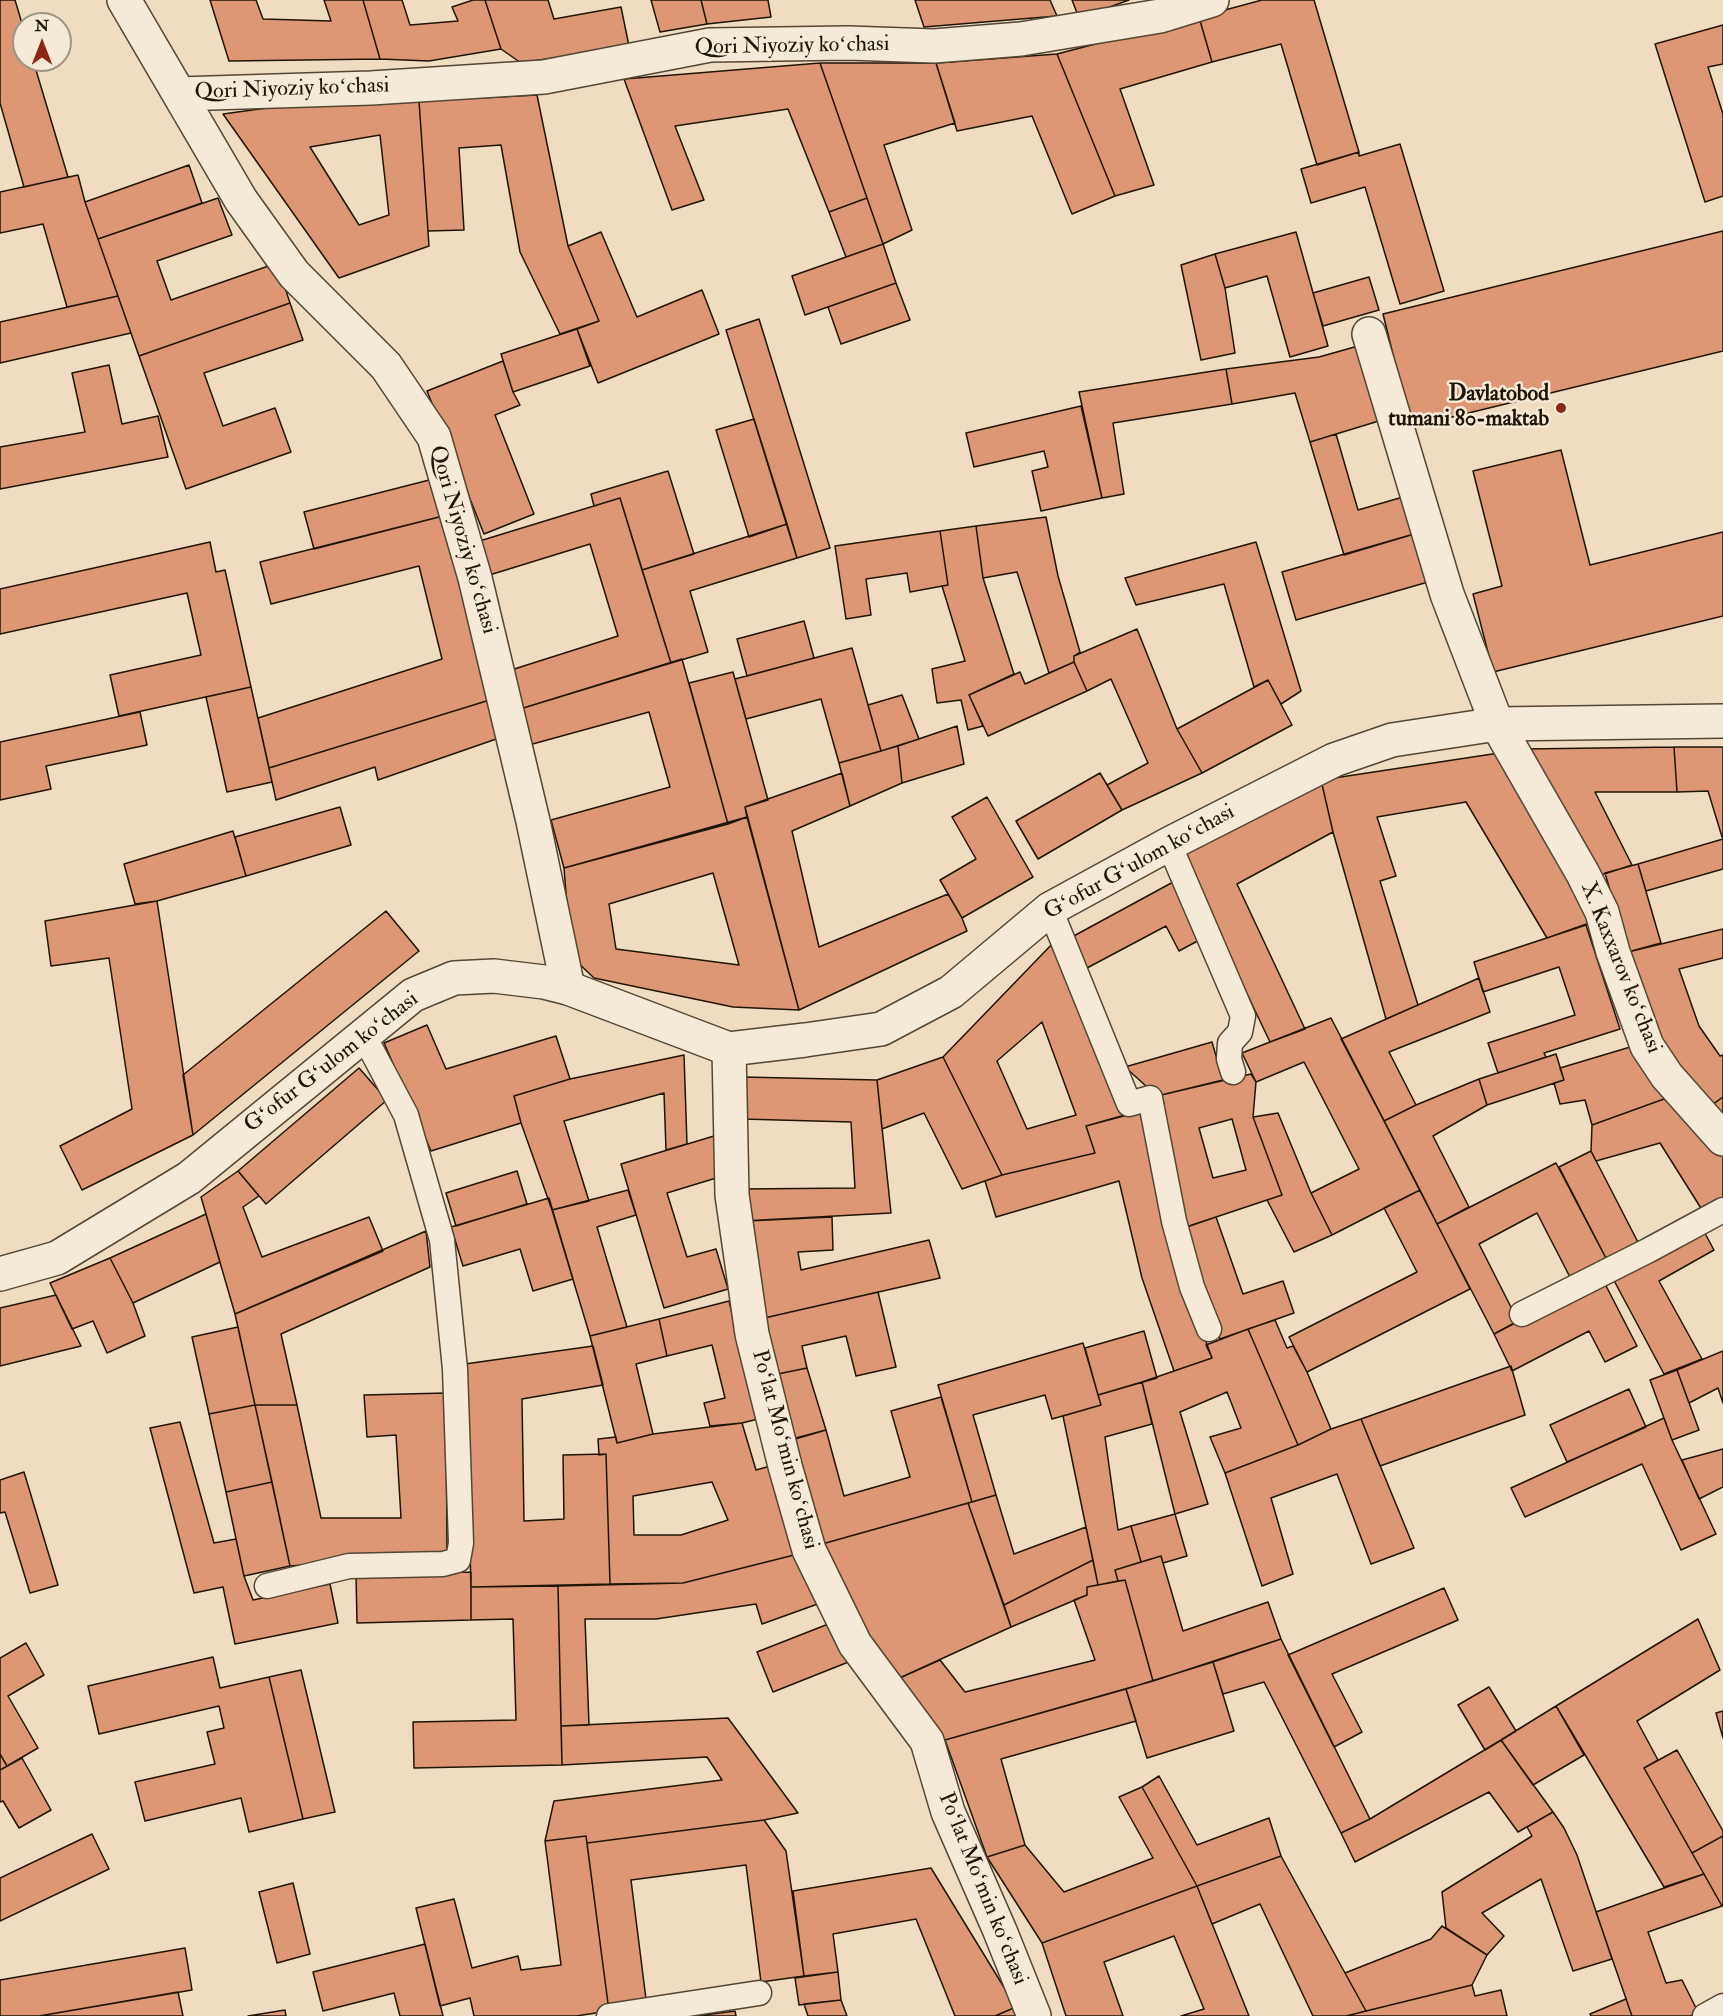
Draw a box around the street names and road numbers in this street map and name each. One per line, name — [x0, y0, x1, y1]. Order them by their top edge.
street label: Qori Niyoziy koʻchasi — [694, 32, 890, 62]
street label: Qori Niyoziy koʻchasi — [194, 73, 390, 107]
street label: Qori Niyoziy koʻchasi — [422, 443, 502, 637]
street label: Gʻofur Gʻulom koʻchasi — [1040, 800, 1240, 926]
street label: X. Kaxxarov koʻchasi — [1574, 878, 1666, 1058]
street label: Gʻofur Gʻulom koʻchasi — [240, 987, 424, 1139]
street label: Poʻlat Moʻmin koʻchasi — [745, 1347, 823, 1553]
street label: Poʻlat Moʻmin koʻchasi — [931, 1789, 1033, 1989]

